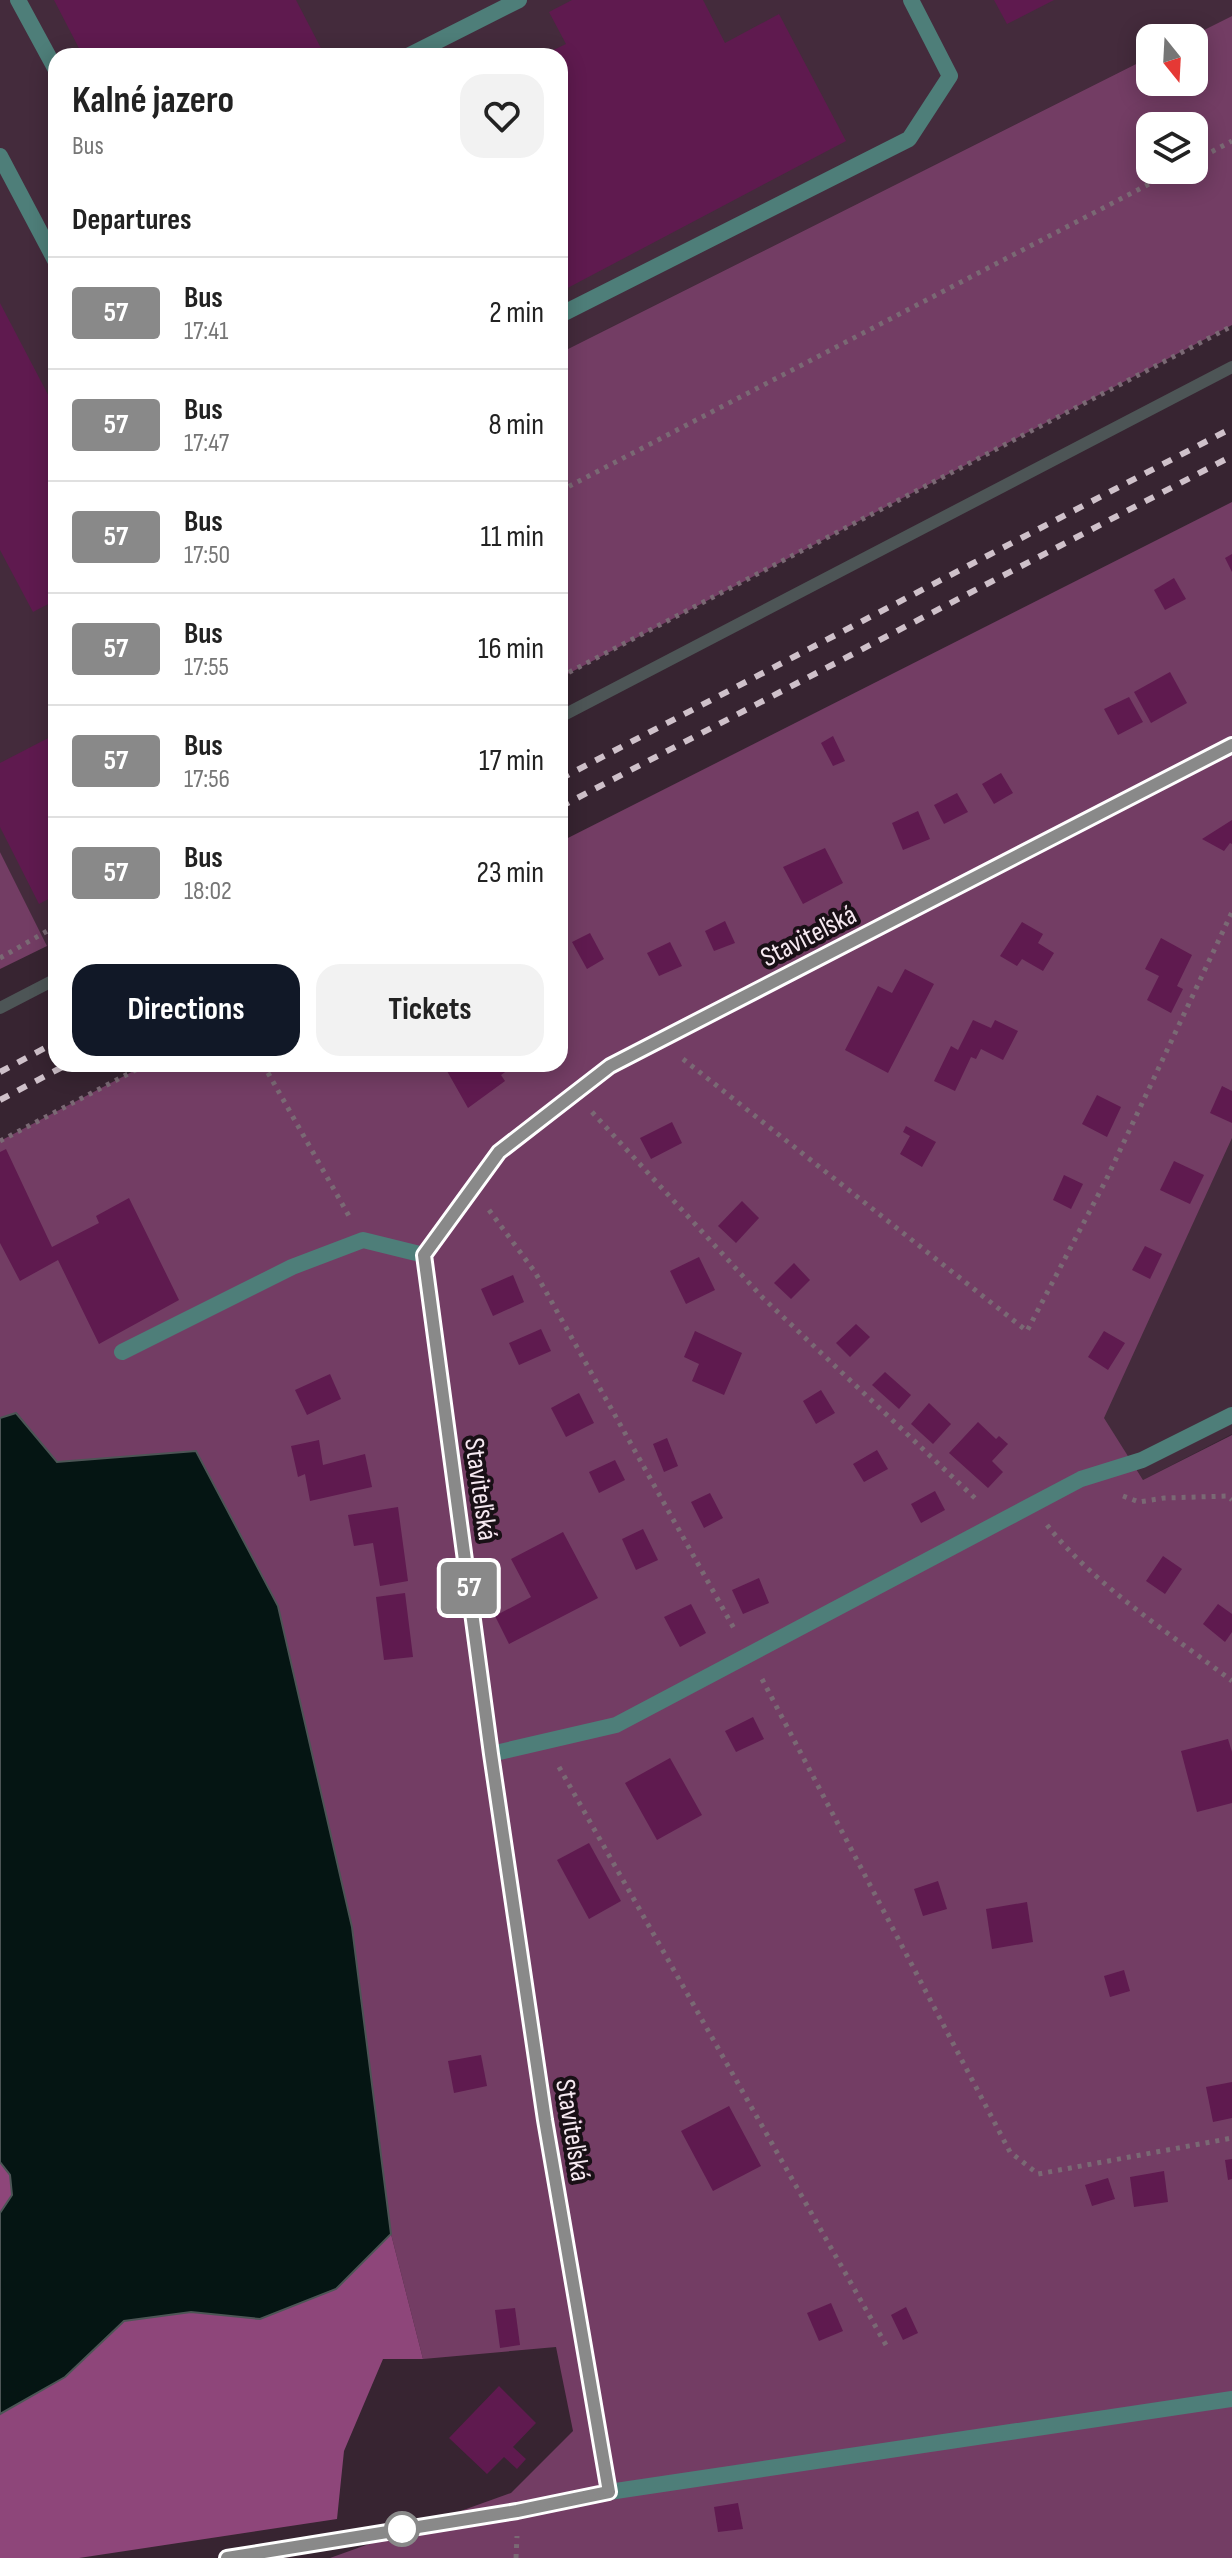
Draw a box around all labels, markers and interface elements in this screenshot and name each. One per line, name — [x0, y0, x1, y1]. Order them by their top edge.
north arrow — [1136, 24, 1208, 96]
map controls — [1136, 24, 1208, 184]
button: heart — [460, 74, 544, 158]
text: Kalné jazero — [72, 78, 234, 123]
button: layers — [1136, 112, 1208, 184]
text: Bus — [72, 131, 104, 162]
text: Departures — [72, 202, 192, 238]
text: Bus — [184, 280, 223, 316]
text: 2 min — [489, 295, 544, 331]
text: 57 — [104, 296, 128, 329]
text: 17:41 — [184, 316, 228, 347]
text: Bus — [184, 392, 223, 428]
text: 8 min — [488, 407, 544, 443]
text: 57 — [104, 408, 128, 441]
text: 17:47 — [184, 428, 229, 459]
text: Bus — [184, 504, 223, 540]
text: 11 min — [481, 519, 544, 555]
text: 57 — [104, 520, 128, 553]
text: 17:50 — [184, 540, 230, 571]
text: Bus — [184, 616, 223, 652]
text: 16 min — [478, 631, 544, 667]
text: 57 — [104, 632, 128, 665]
text: 17:55 — [184, 652, 229, 683]
text: Bus — [184, 728, 223, 764]
text: 17 min — [479, 743, 544, 779]
text: 57 — [104, 744, 128, 777]
text: 17:56 — [184, 764, 230, 795]
text: Bus — [184, 840, 223, 876]
text: 23 min — [477, 855, 544, 891]
text: 57 — [104, 856, 128, 889]
text: 18:02 — [184, 876, 232, 907]
street label: Staviteľská — [755, 898, 862, 974]
button: Directions — [72, 964, 300, 1056]
button: Tickets — [316, 964, 544, 1056]
street label: Staviteľská — [457, 1436, 504, 1543]
line badge: 57 — [433, 1562, 505, 1614]
text: 57 — [457, 1571, 481, 1604]
street label: Staviteľská — [548, 2077, 597, 2184]
unlabelled marker — [385, 2512, 419, 2546]

